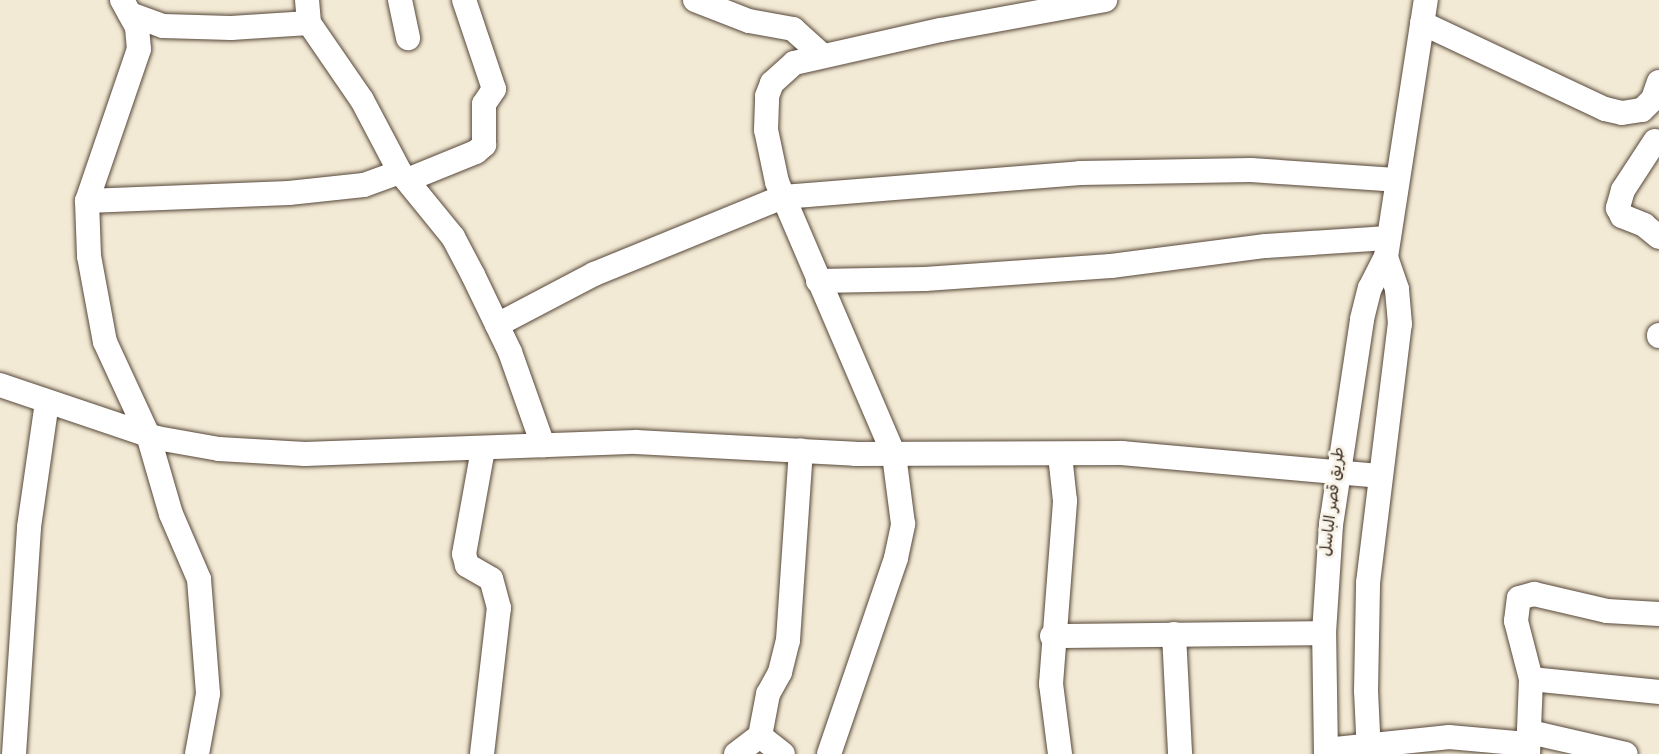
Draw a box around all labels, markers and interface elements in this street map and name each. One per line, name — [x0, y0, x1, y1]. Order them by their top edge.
street label: طريق قصر الباسل — [1319, 446, 1351, 558]

